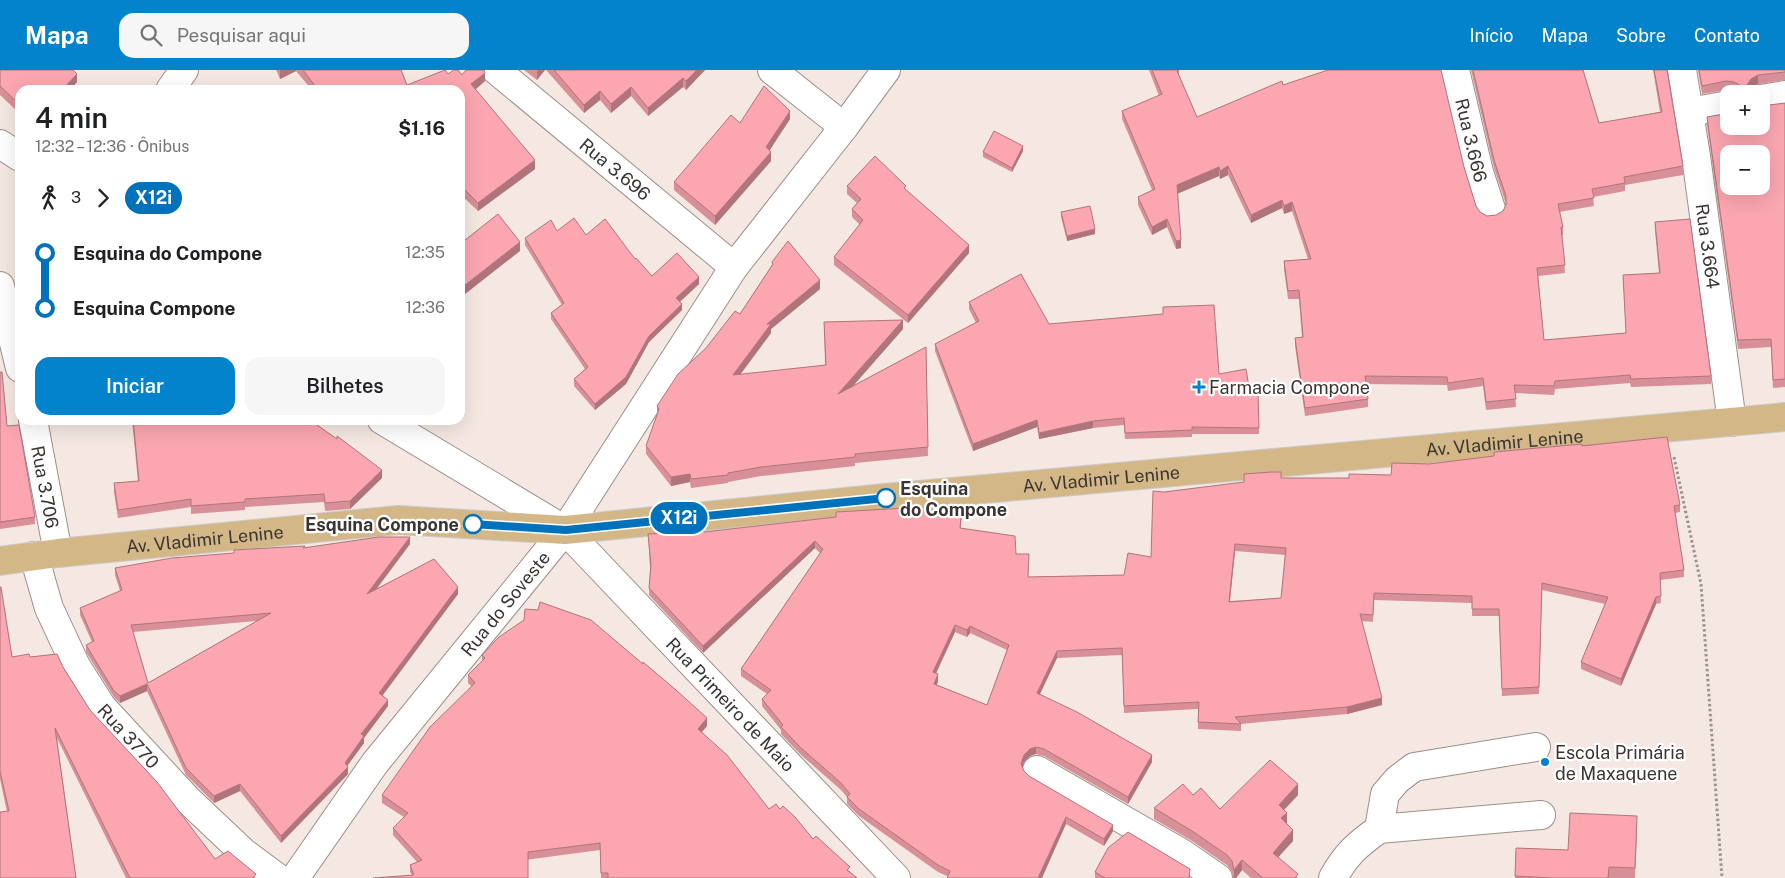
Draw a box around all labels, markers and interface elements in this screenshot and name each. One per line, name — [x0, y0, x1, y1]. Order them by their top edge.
search box — [119, 13, 469, 58]
text: Mapa — [25, 21, 89, 49]
icon: search — [137, 21, 165, 49]
text: Pesquisar aqui — [177, 24, 306, 46]
text: Início — [1469, 25, 1514, 46]
text: Mapa — [1542, 25, 1588, 46]
text: Sobre — [1616, 25, 1666, 46]
text: Contato — [1694, 25, 1760, 46]
map controls — [1720, 85, 1770, 195]
button: + — [1720, 85, 1770, 135]
street label: Rua 3.666 — [1451, 96, 1492, 185]
text: 4 min — [35, 101, 108, 134]
text: $1.16 — [398, 117, 445, 139]
street label: Rua 3.696 — [576, 133, 655, 204]
text: 12:32 – 12:36 · Ônibus — [35, 137, 189, 156]
button: − — [1720, 145, 1770, 195]
icon: walk — [35, 184, 63, 212]
icon: forward — [89, 184, 117, 212]
text: X12i — [135, 187, 172, 208]
text: 3 — [71, 188, 81, 207]
street label: Rua 3.664 — [1692, 202, 1724, 290]
text: Esquina do Compone — [73, 242, 262, 264]
text: 12:35 — [405, 243, 445, 262]
text: Esquina Compone — [73, 297, 236, 319]
text: 12:36 — [405, 298, 445, 317]
button: Iniciar — [35, 357, 235, 415]
button: Bilhetes — [245, 357, 445, 415]
place label: Farmacia Compone — [1209, 377, 1370, 398]
marker: Farmacia Compone — [1193, 381, 1205, 393]
street label: Av. Vladimir Lenine — [1425, 425, 1584, 460]
street label: Rua 3.706 — [27, 444, 64, 530]
street label: Av. Vladimir Lenine — [1021, 461, 1181, 496]
place label: Esquina do Compone — [900, 478, 1007, 520]
marker: Esquina do Compone — [876, 488, 896, 508]
line badge: X12i — [644, 502, 714, 534]
text: X12i — [661, 507, 697, 528]
place label: Esquina Compone — [305, 514, 459, 535]
marker: Esquina Compone — [463, 514, 483, 534]
street label: Av. Vladimir Lenine — [125, 521, 284, 557]
street label: Rua do Soveste — [456, 547, 554, 660]
street label: Rua Primeiro de Maio — [662, 633, 799, 776]
street label: Rua 3770 — [94, 699, 164, 773]
place label: Escola Primária de Maxaquene — [1555, 742, 1685, 784]
marker: Escola Primária de Maxaquene — [1539, 756, 1551, 768]

